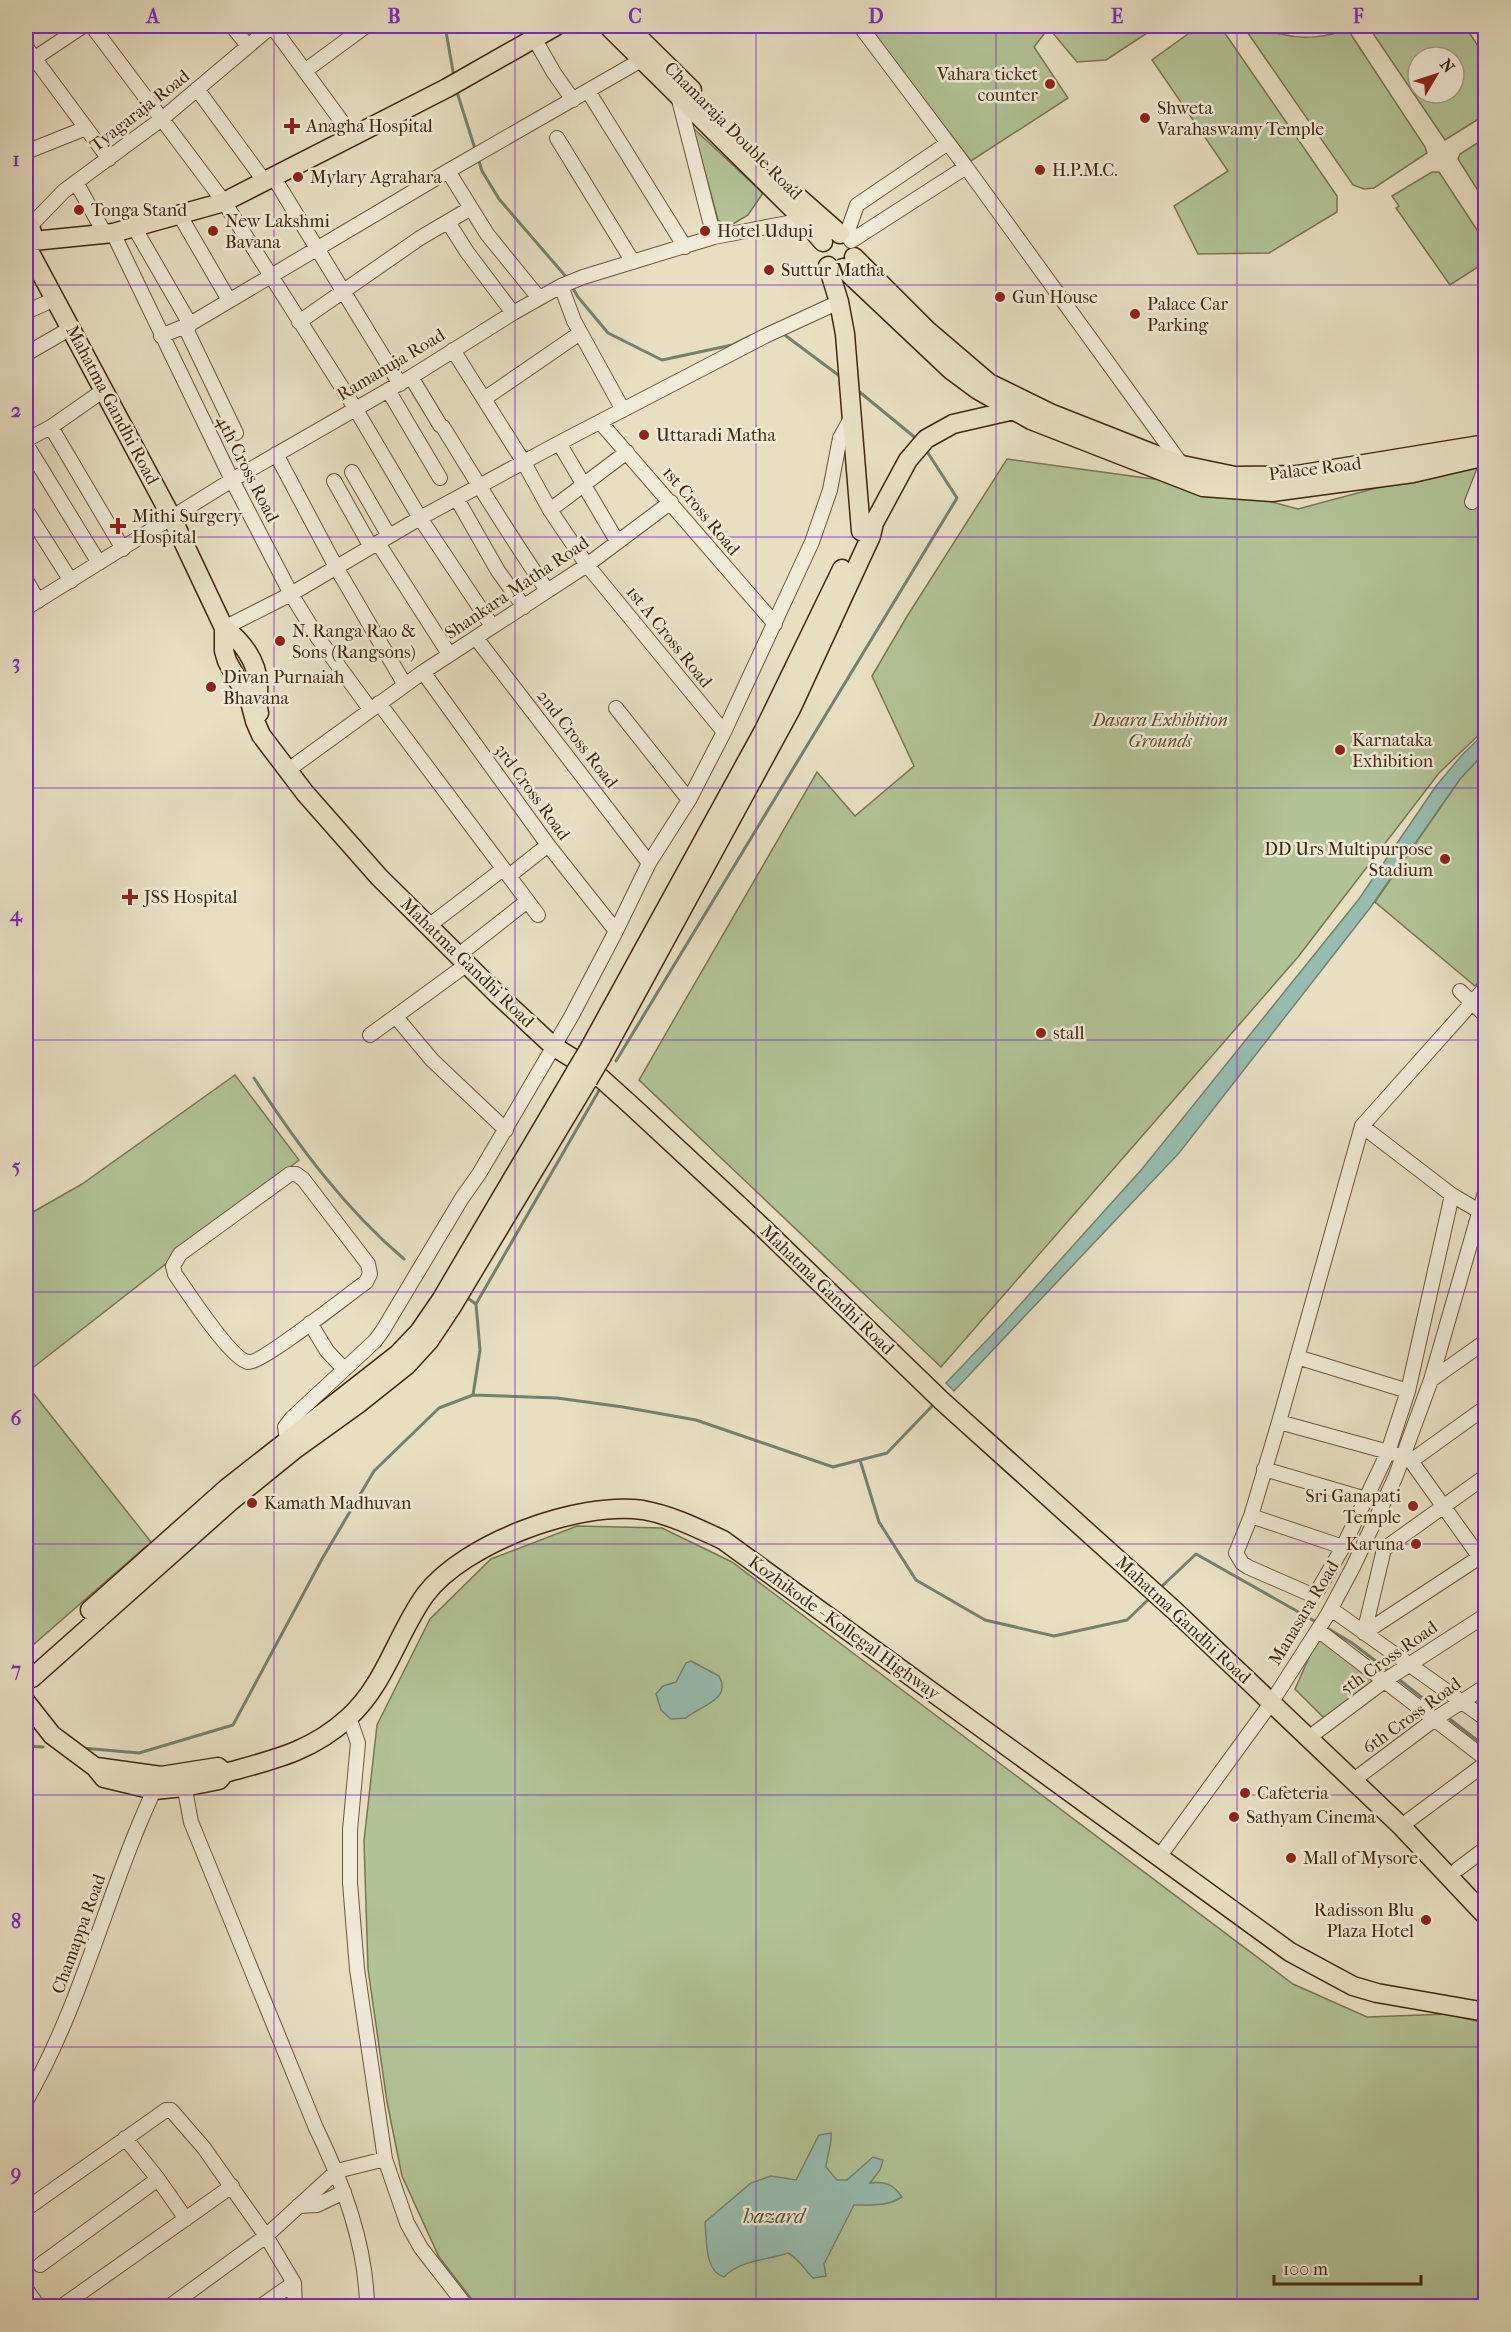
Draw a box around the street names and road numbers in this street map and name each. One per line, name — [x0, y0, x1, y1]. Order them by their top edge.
street label: Chamaraja Double Road — [660, 58, 806, 204]
street label: Tyagaraja Road — [86, 66, 194, 156]
street label: Mahatma Gandhi Road — [61, 322, 163, 488]
street label: Ramanuja Road — [333, 324, 449, 405]
street label: 4th Cross Road — [211, 412, 283, 526]
street label: Palace Road — [1268, 453, 1363, 485]
street label: 1st Cross Road — [658, 462, 744, 560]
street label: Shankara Matha Road — [441, 532, 593, 644]
street label: 1st A Cross Road — [622, 582, 717, 692]
street label: 2nd Cross Road — [532, 686, 622, 793]
street label: 3rd Cross Road — [490, 740, 574, 845]
street label: Mahatma Gandhi Road — [396, 894, 538, 1032]
street label: Mahatma Gandhi Road — [756, 1221, 898, 1359]
street label: Kozhikode - Kollegal Highway — [744, 1552, 945, 1705]
street label: Mahatma Gandhi Road — [1111, 1552, 1255, 1688]
street label: Manasara Road — [1264, 1557, 1344, 1669]
street label: 5th Cross Road — [1336, 1617, 1442, 1699]
street label: 6th Cross Road — [1359, 1673, 1465, 1759]
street label: Chamappa Road — [48, 1871, 110, 1997]

